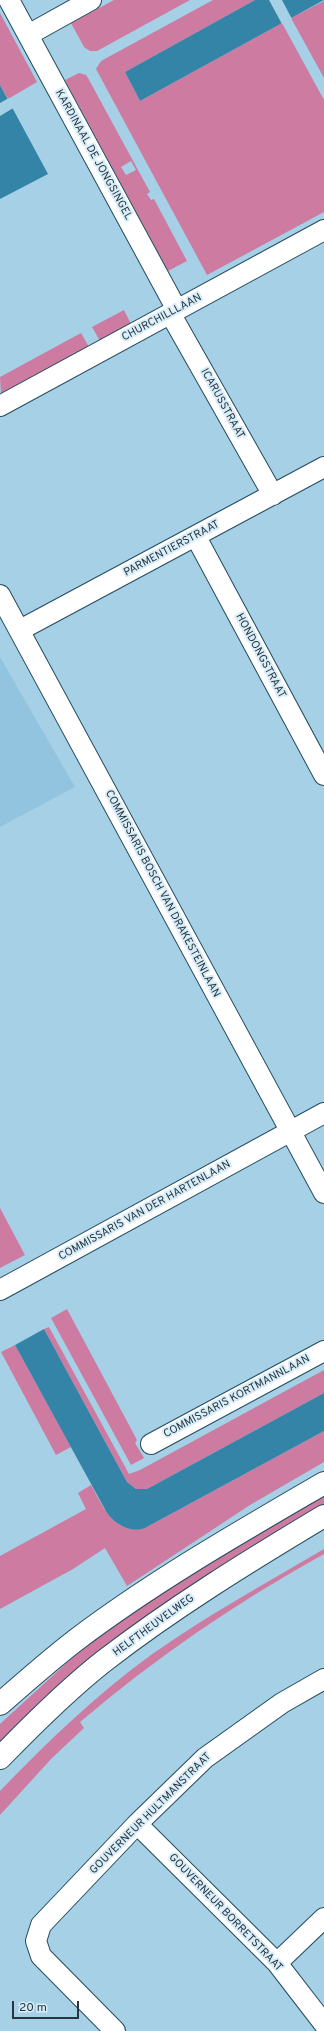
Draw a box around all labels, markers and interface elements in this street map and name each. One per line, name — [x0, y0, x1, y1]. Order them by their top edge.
street label: KARDINAAL DE JONGSINGEL — [52, 88, 134, 222]
street label: CHURCHILLLAAN — [120, 291, 204, 345]
street label: ICARUSSTRAAT — [197, 366, 247, 442]
street label: PARMENTIERSTRAAT — [122, 518, 222, 580]
street label: HONDONGSTRAAT — [232, 611, 288, 701]
street label: COMMISSARIS BOSCH VAN DRAKESTEINLAAN — [102, 788, 222, 1000]
street label: COMMISSARIS VAN DER HARTENLAAN — [57, 1158, 233, 1264]
street label: COMMISSARIS KORTMANNLAAN — [162, 1353, 312, 1441]
street label: HELFTHEUVELWEG — [111, 1592, 197, 1660]
street label: GOUVERNEUR HULTMANSTRAAT — [88, 1751, 214, 1877]
street label: GOUVERNEUR BORRETSTRAAT — [165, 1851, 285, 1975]
scale bar — [14, 1993, 81, 2019]
text: 20 m — [19, 2000, 47, 2016]

